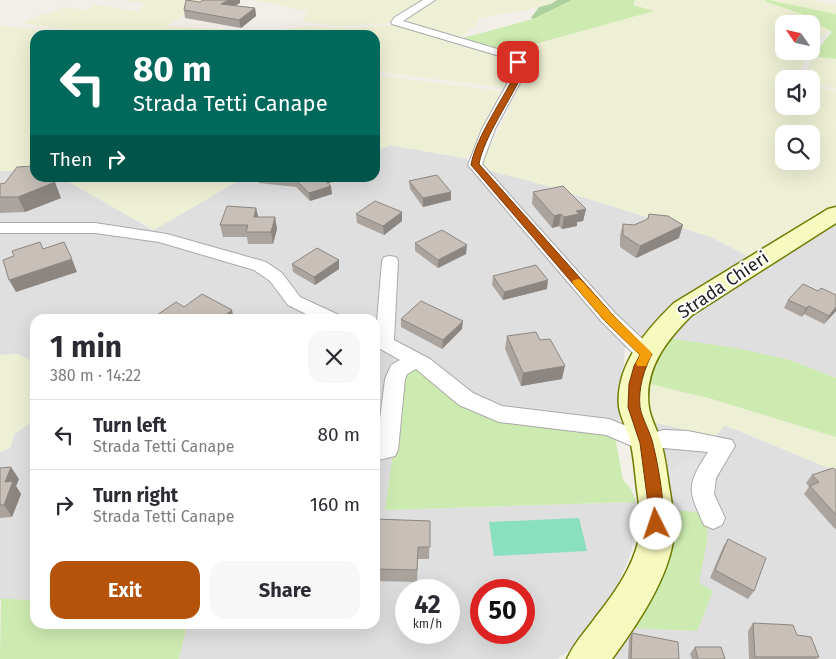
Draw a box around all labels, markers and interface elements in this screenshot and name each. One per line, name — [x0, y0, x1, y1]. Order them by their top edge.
north arrow — [775, 15, 820, 60]
map controls — [775, 15, 820, 170]
pin — [497, 41, 539, 83]
text: 80 m — [133, 48, 212, 90]
icon: arrive — [504, 48, 532, 76]
icon: left — [50, 50, 115, 115]
button: sound — [775, 70, 820, 115]
text: Strada Tetti Canape — [133, 90, 328, 117]
button: search — [775, 125, 820, 170]
icon: right — [102, 145, 130, 173]
text: Then — [50, 148, 92, 171]
street label: Strada Chieri — [673, 246, 773, 324]
text: 1 min — [50, 329, 122, 365]
button: close — [308, 331, 360, 383]
text: 380 m · 14:22 — [50, 366, 141, 385]
text: Turn left — [93, 414, 167, 437]
icon: left — [50, 421, 78, 449]
text: 80 m — [318, 423, 360, 446]
text: Strada Tetti Canape — [93, 437, 235, 456]
text: Turn right — [93, 484, 178, 507]
icon: right — [50, 491, 78, 519]
text: 160 m — [310, 493, 360, 516]
position arrow — [629, 497, 681, 549]
text: Strada Tetti Canape — [93, 507, 235, 526]
button: Exit — [50, 561, 200, 619]
button: Share — [210, 561, 360, 619]
speed limit sign: 50 — [470, 579, 535, 644]
text: 42 — [414, 590, 441, 620]
text: km/h — [413, 617, 442, 631]

